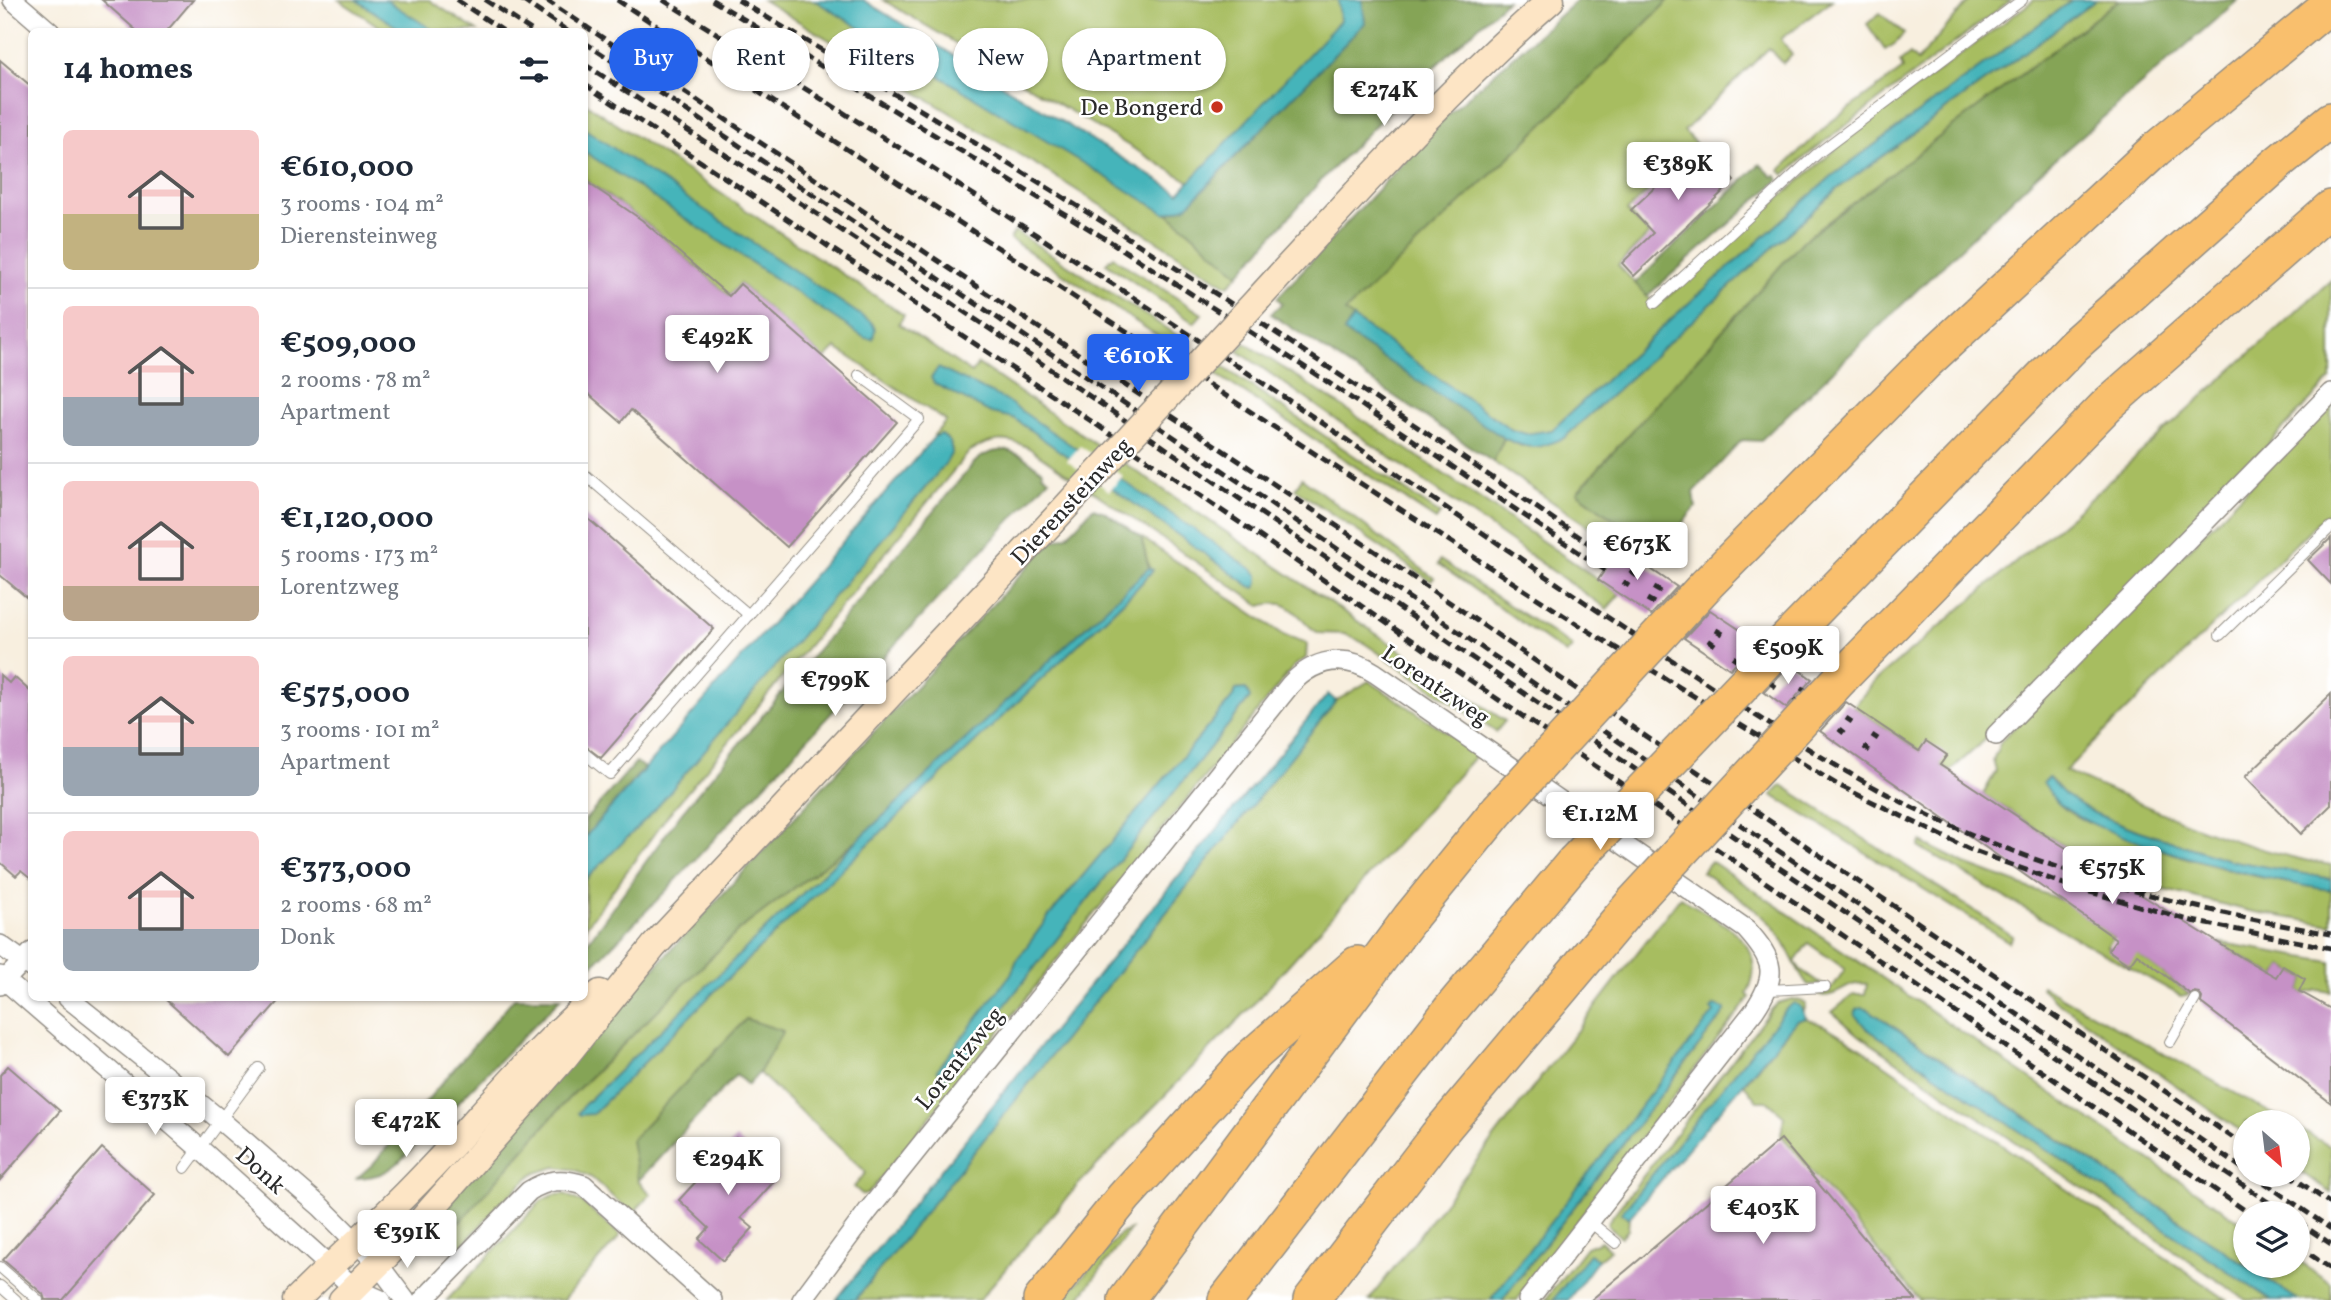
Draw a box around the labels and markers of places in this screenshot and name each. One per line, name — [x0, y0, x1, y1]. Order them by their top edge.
pin: €274K — [1335, 68, 1433, 128]
place label: De Bongerd — [1080, 92, 1203, 126]
marker: De Bongerd — [1209, 99, 1225, 115]
pin: €389K — [1629, 142, 1727, 202]
pin: €492K — [668, 316, 766, 375]
pin: €610K — [1089, 334, 1187, 394]
pin: €673K — [1588, 522, 1686, 582]
pin: €509K — [1739, 626, 1837, 686]
pin: €799K — [786, 658, 884, 718]
pin: €1.12M — [1543, 792, 1657, 852]
pin: €575K — [2063, 846, 2161, 906]
pin: €373K — [106, 1078, 204, 1137]
pin: €472K — [357, 1100, 455, 1159]
pin: €294K — [679, 1138, 777, 1197]
pin: €403K — [1714, 1186, 1812, 1246]
pin: €391K — [358, 1210, 456, 1270]

